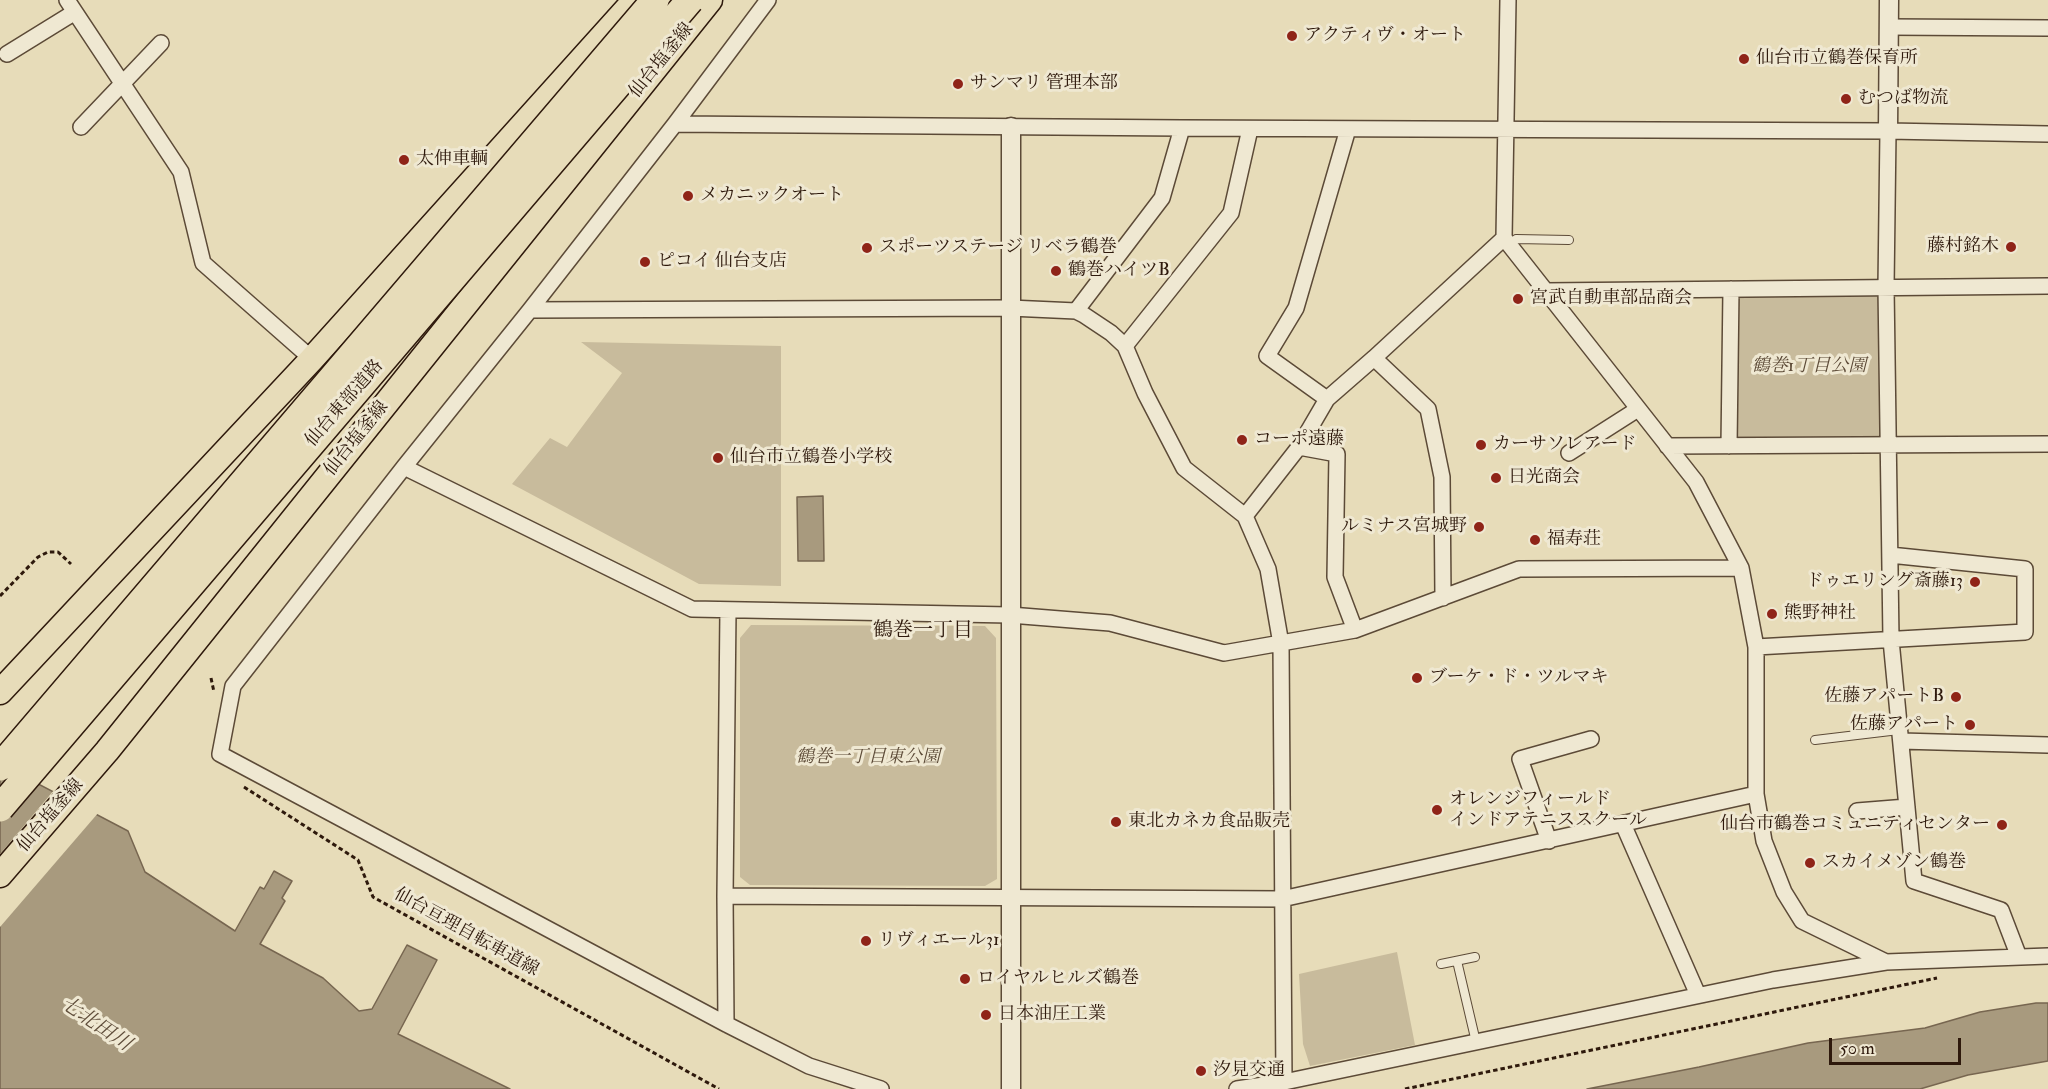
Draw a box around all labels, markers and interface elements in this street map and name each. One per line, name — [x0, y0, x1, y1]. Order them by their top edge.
street label: 仙台塩釜線 — [625, 19, 699, 103]
place label: アクティヴ・オート — [1304, 25, 1466, 47]
marker: アクティヴ・オート — [1285, 29, 1299, 43]
place label: 仙台市立鶴巻保育所 — [1756, 48, 1918, 70]
marker: 仙台市立鶴巻保育所 — [1737, 52, 1751, 66]
place label: サンマリ 管理本部 — [970, 73, 1118, 95]
marker: サンマリ 管理本部 — [951, 77, 965, 91]
place label: むつば物流 — [1858, 88, 1948, 110]
marker: むつば物流 — [1839, 92, 1853, 106]
place label: 太伸車輌 — [416, 149, 488, 171]
marker: 太伸車輌 — [397, 153, 411, 167]
place label: メカニックオート — [700, 185, 844, 207]
marker: メカニックオート — [681, 189, 695, 203]
place label: 藤村銘木 — [1927, 236, 1999, 258]
place label: スポーツステージ リベラ鶴巻 — [879, 237, 1117, 259]
marker: 藤村銘木 — [2004, 240, 2018, 254]
marker: スポーツステージ リベラ鶴巻 — [860, 241, 874, 255]
place label: ピコイ 仙台支店 — [657, 251, 787, 273]
marker: ピコイ 仙台支店 — [638, 255, 652, 269]
place label: 鶴巻ハイツB — [1068, 260, 1170, 282]
marker: 鶴巻ハイツB — [1049, 264, 1063, 278]
place label: 宮武自動車部品商会 — [1530, 288, 1692, 310]
marker: 宮武自動車部品商会 — [1511, 292, 1525, 306]
street label: 仙台東部道路 — [301, 356, 389, 452]
park label: 鶴巻1丁目公園 — [1752, 356, 1866, 378]
street label: 仙台塩釜線 — [320, 397, 394, 481]
place label: コーポ遠藤 — [1254, 429, 1344, 451]
marker: コーポ遠藤 — [1235, 433, 1249, 447]
place label: カーサソレアード — [1493, 434, 1636, 456]
marker: カーサソレアード — [1474, 438, 1488, 452]
place label: 仙台市立鶴巻小学校 — [730, 447, 892, 469]
marker: 仙台市立鶴巻小学校 — [711, 451, 725, 465]
place label: 日光商会 — [1508, 467, 1580, 489]
marker: 日光商会 — [1489, 471, 1503, 485]
place label: ルミナス宮城野 — [1341, 516, 1467, 538]
marker: ルミナス宮城野 — [1472, 520, 1486, 534]
place label: 福寿荘 — [1547, 529, 1601, 551]
marker: 福寿荘 — [1528, 533, 1542, 547]
place label: ドゥエリング斎藤13 — [1806, 571, 1963, 593]
marker: ドゥエリング斎藤13 — [1968, 575, 1982, 589]
place label: 熊野神社 — [1784, 603, 1856, 625]
marker: 熊野神社 — [1765, 607, 1779, 621]
district label: 鶴巻一丁目 — [873, 620, 973, 644]
place label: ブーケ・ド・ツルマキ — [1429, 667, 1608, 689]
marker: ブーケ・ド・ツルマキ — [1410, 671, 1424, 685]
place label: 佐藤アパートB — [1824, 686, 1944, 708]
marker: 佐藤アパートB — [1949, 690, 1963, 704]
place label: 佐藤アパート — [1850, 714, 1958, 736]
marker: 佐藤アパート — [1963, 718, 1977, 732]
park label: 鶴巻一丁目東公園 — [796, 747, 940, 769]
street label: 仙台塩釜線 — [13, 775, 89, 857]
place label: オレンジフィールド インドアテニススクール — [1449, 789, 1647, 832]
marker: オレンジフィールド インドアテニススクール — [1430, 803, 1444, 817]
place label: 東北カネカ食品販売 — [1128, 811, 1290, 833]
place label: 仙台市鶴巻コミュニティセンター — [1720, 814, 1990, 836]
marker: 東北カネカ食品販売 — [1109, 815, 1123, 829]
marker: 仙台市鶴巻コミュニティセンター — [1995, 818, 2009, 832]
place label: スカイメゾン鶴巻 — [1822, 852, 1966, 874]
marker: スカイメゾン鶴巻 — [1803, 856, 1817, 870]
street label: 仙台亘理自転車道線 — [390, 884, 542, 982]
place label: リヴィエール31 — [878, 930, 999, 952]
marker: リヴィエール31 — [859, 934, 873, 948]
place label: ロイヤルヒルズ鶴巻 — [977, 968, 1139, 990]
marker: ロイヤルヒルズ鶴巻 — [958, 972, 972, 986]
water label: 七北田川 — [55, 993, 135, 1057]
place label: 日本油圧工業 — [998, 1004, 1106, 1026]
marker: 日本油圧工業 — [979, 1008, 993, 1022]
scale bar — [1832, 1026, 1964, 1064]
text: 50 m — [1840, 1037, 1875, 1060]
place label: 汐見交通 — [1213, 1060, 1285, 1082]
marker: 汐見交通 — [1194, 1064, 1208, 1078]

